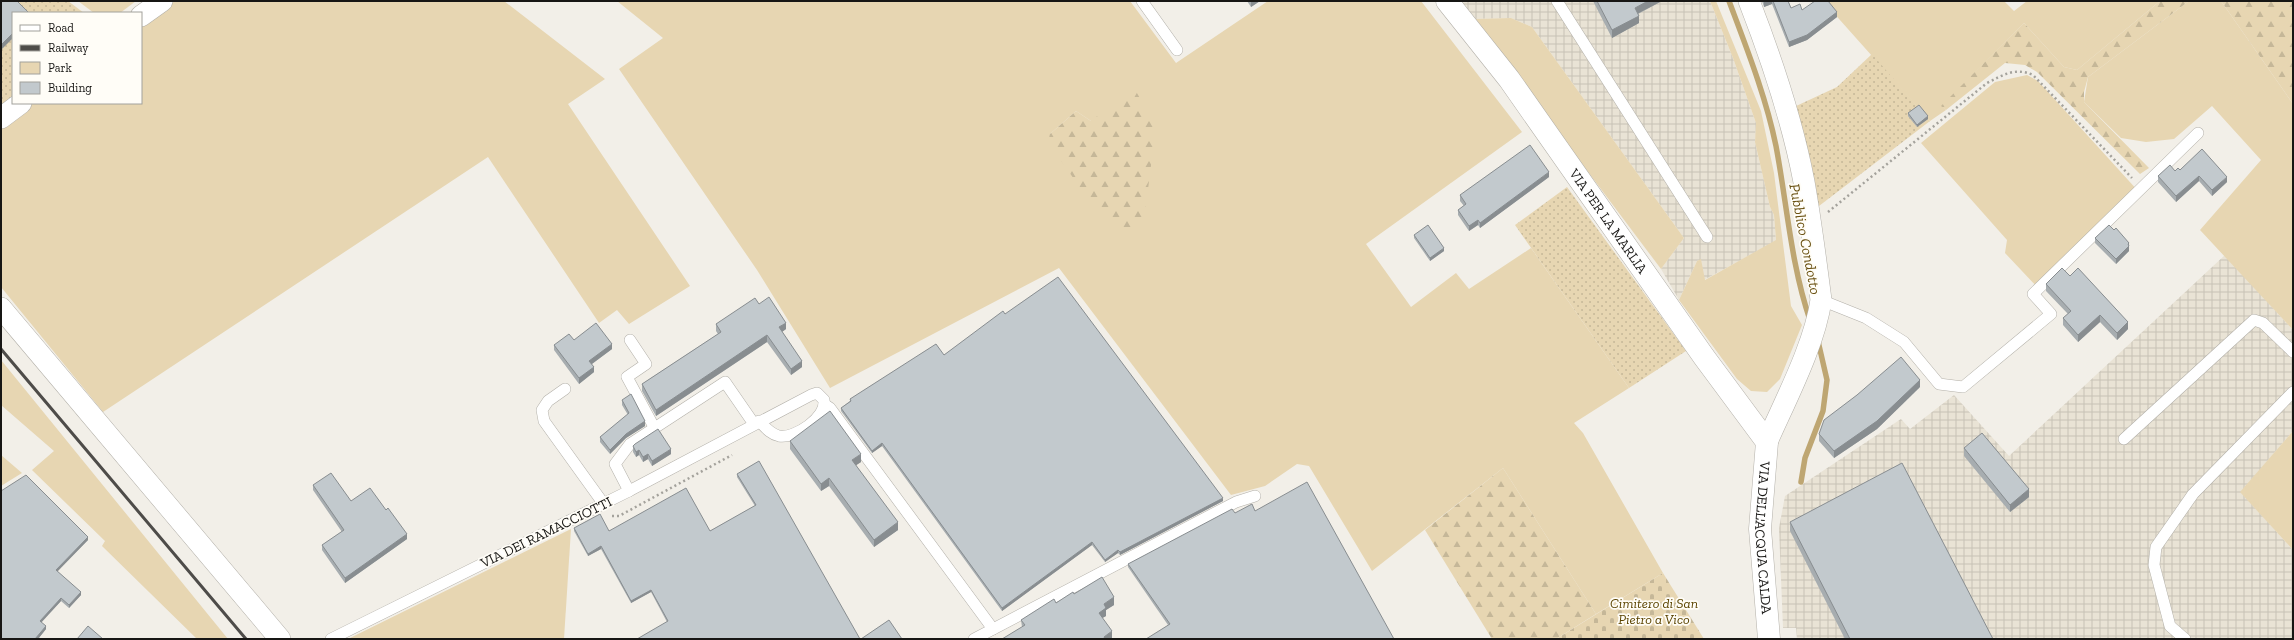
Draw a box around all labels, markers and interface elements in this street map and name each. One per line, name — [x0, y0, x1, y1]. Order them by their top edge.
legend — [12, 12, 142, 104]
text: Road — [48, 21, 74, 35]
text: Railway — [48, 41, 89, 55]
text: Park — [48, 61, 73, 75]
text: Building — [48, 81, 92, 95]
street label: VIA PER LA MARLIA — [1565, 165, 1651, 278]
water label: Pubblico Condotto — [1785, 182, 1825, 296]
street label: VIA DELL'ACQUA CALDA — [1751, 460, 1775, 615]
street label: VIA DEI RAMACCIOTTI — [477, 493, 615, 572]
park label: Cimitero di San Pietro a Vico — [1610, 595, 1698, 628]

